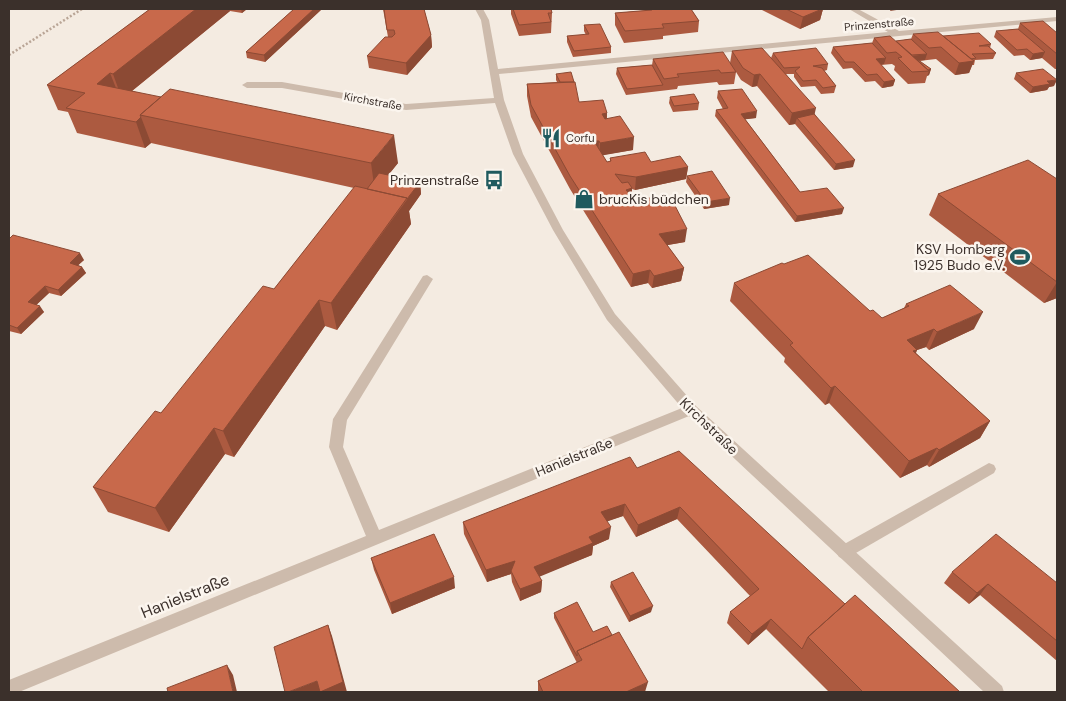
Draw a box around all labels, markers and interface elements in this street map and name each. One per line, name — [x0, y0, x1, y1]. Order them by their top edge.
street label: Prinzenstraße — [844, 14, 914, 34]
street label: Kirchstraße — [343, 89, 403, 113]
restaurant icon: Corfu — [540, 127, 562, 149]
place label: Corfu — [566, 131, 595, 145]
bus stop icon: Prinzenstraße — [483, 169, 505, 191]
place label: Prinzenstraße — [390, 171, 479, 189]
shop icon: brucKis büdchen — [573, 188, 595, 210]
place label: brucKis büdchen — [599, 190, 709, 208]
place label: KSV Homberg 1925 Budo e.V. — [914, 240, 1005, 274]
sports icon: KSV Homberg 1925 Budo e.V. — [1009, 246, 1031, 268]
street label: Kirchstraße — [676, 394, 742, 458]
street label: Hanielstraße — [533, 433, 615, 481]
street label: Hanielstraße — [138, 569, 232, 623]

